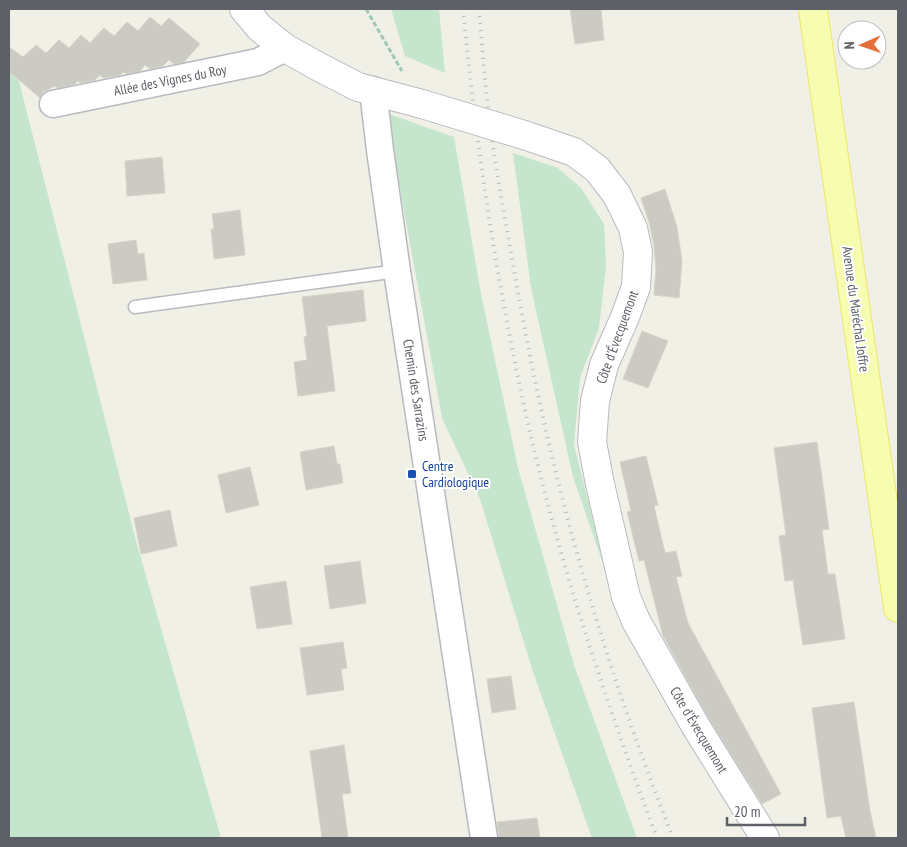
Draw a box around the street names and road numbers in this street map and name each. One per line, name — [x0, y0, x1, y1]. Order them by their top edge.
street label: Allée des Vignes du Roy — [112, 60, 229, 100]
street label: Avenue du Maréchal Joffre — [838, 245, 874, 373]
street label: Côte d'Évecquemont — [592, 288, 642, 386]
street label: Chemin des Sarrazins — [399, 338, 433, 443]
street label: Côte d'Évecquemont — [666, 683, 732, 777]

